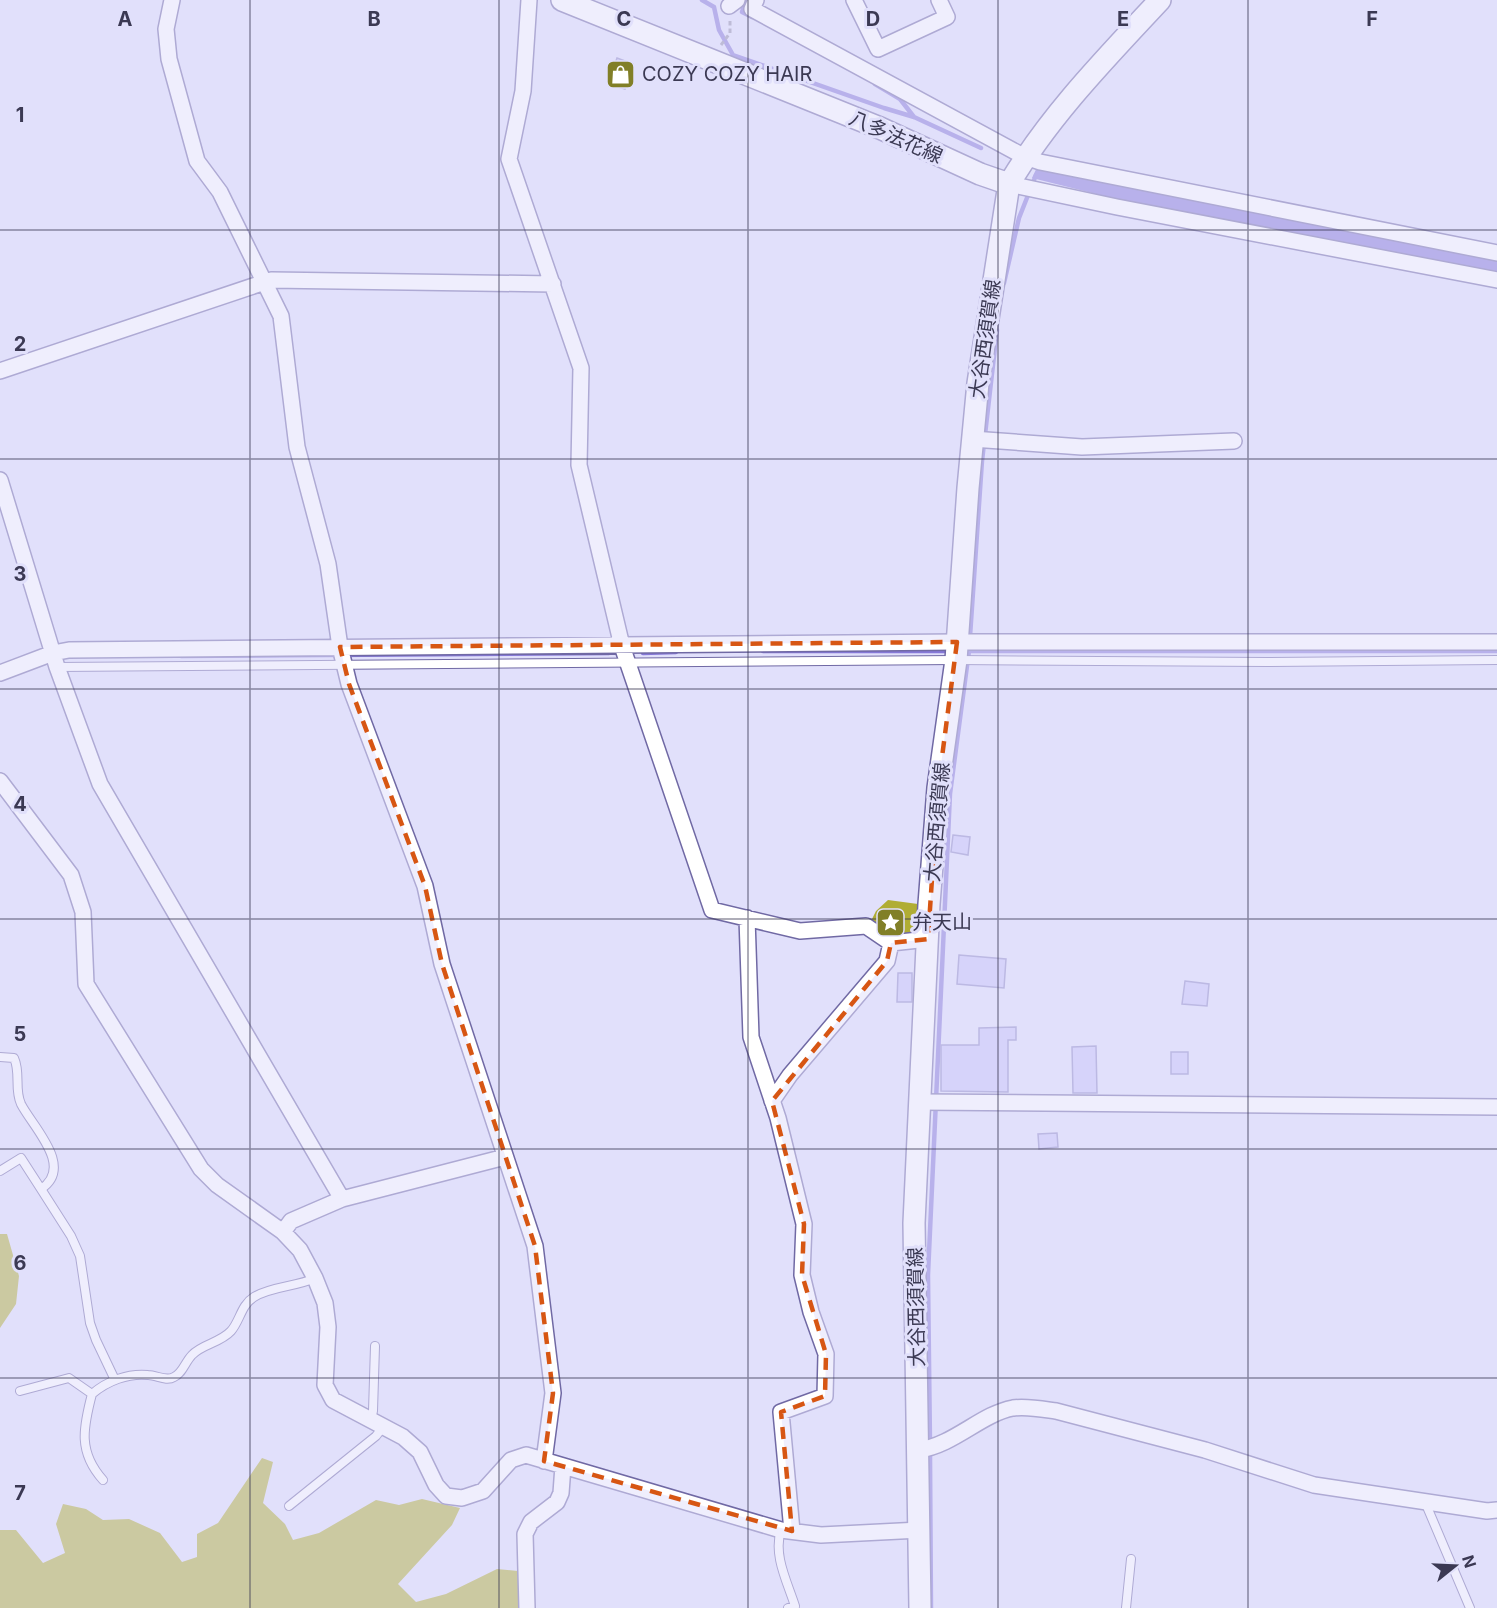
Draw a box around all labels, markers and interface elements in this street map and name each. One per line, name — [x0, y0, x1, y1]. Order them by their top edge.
text: A — [118, 7, 133, 31]
text: B — [367, 7, 381, 31]
text: C — [617, 7, 631, 31]
text: D — [866, 7, 880, 31]
text: E — [1117, 7, 1129, 31]
text: F — [1366, 7, 1378, 31]
shop icon: COZY COZY HAIR — [605, 58, 637, 90]
place label: COZY COZY HAIR — [642, 62, 812, 86]
text: 1 — [16, 103, 24, 127]
street label: 八多法花線 — [845, 106, 947, 168]
street label: 大谷西須賀線 — [965, 278, 1005, 400]
text: 2 — [14, 332, 26, 356]
text: 3 — [14, 562, 26, 586]
street label: 大谷西須賀線 — [920, 761, 954, 883]
text: 4 — [13, 792, 27, 816]
place icon: 弁天山 — [875, 906, 907, 938]
place label: 弁天山 — [912, 910, 972, 934]
text: 5 — [14, 1022, 26, 1046]
street label: 大谷西須賀線 — [903, 1247, 929, 1367]
text: 6 — [14, 1251, 27, 1275]
text: 7 — [14, 1481, 26, 1505]
north arrow — [1425, 1536, 1485, 1596]
text: N — [1458, 1552, 1481, 1570]

